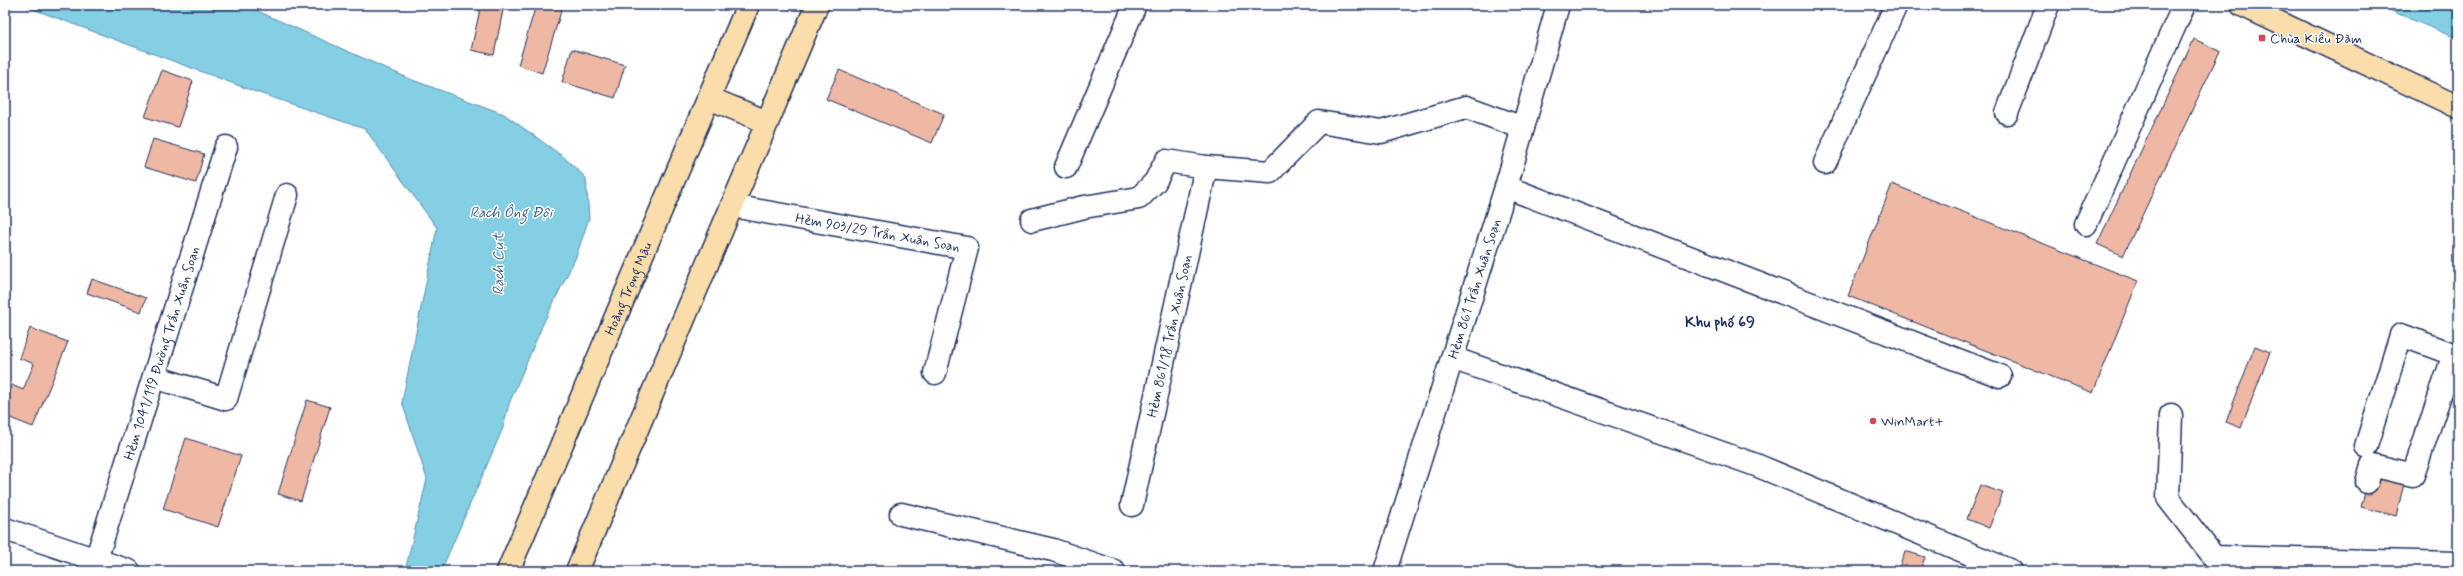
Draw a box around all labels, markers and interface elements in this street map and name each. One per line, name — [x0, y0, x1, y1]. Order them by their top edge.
place label: Chùa Kiều Đàm — [2270, 30, 2362, 48]
marker: Chùa Kiều Đàm — [2257, 33, 2267, 43]
water label: Rạch Ông Đội — [470, 203, 554, 225]
street label: Hẻm 903/29 Trần Xuân Soạn — [794, 209, 961, 257]
street label: Hẻm 861 Trần Xuân Soạn — [1444, 217, 1505, 361]
water label: Rạch Cụt — [489, 231, 509, 295]
street label: Hoàng Trọng Mậu — [601, 239, 657, 338]
street label: Hẻm 1041/119 Đường Trần Xuân Soạn — [120, 244, 204, 462]
street label: Hẻm 861/18 Trần Xuân Soạn — [1143, 253, 1197, 419]
district label: Khu phố 69 — [1685, 313, 1755, 333]
place label: WinMart+ — [1881, 413, 1944, 431]
marker: WinMart+ — [1868, 416, 1878, 426]

